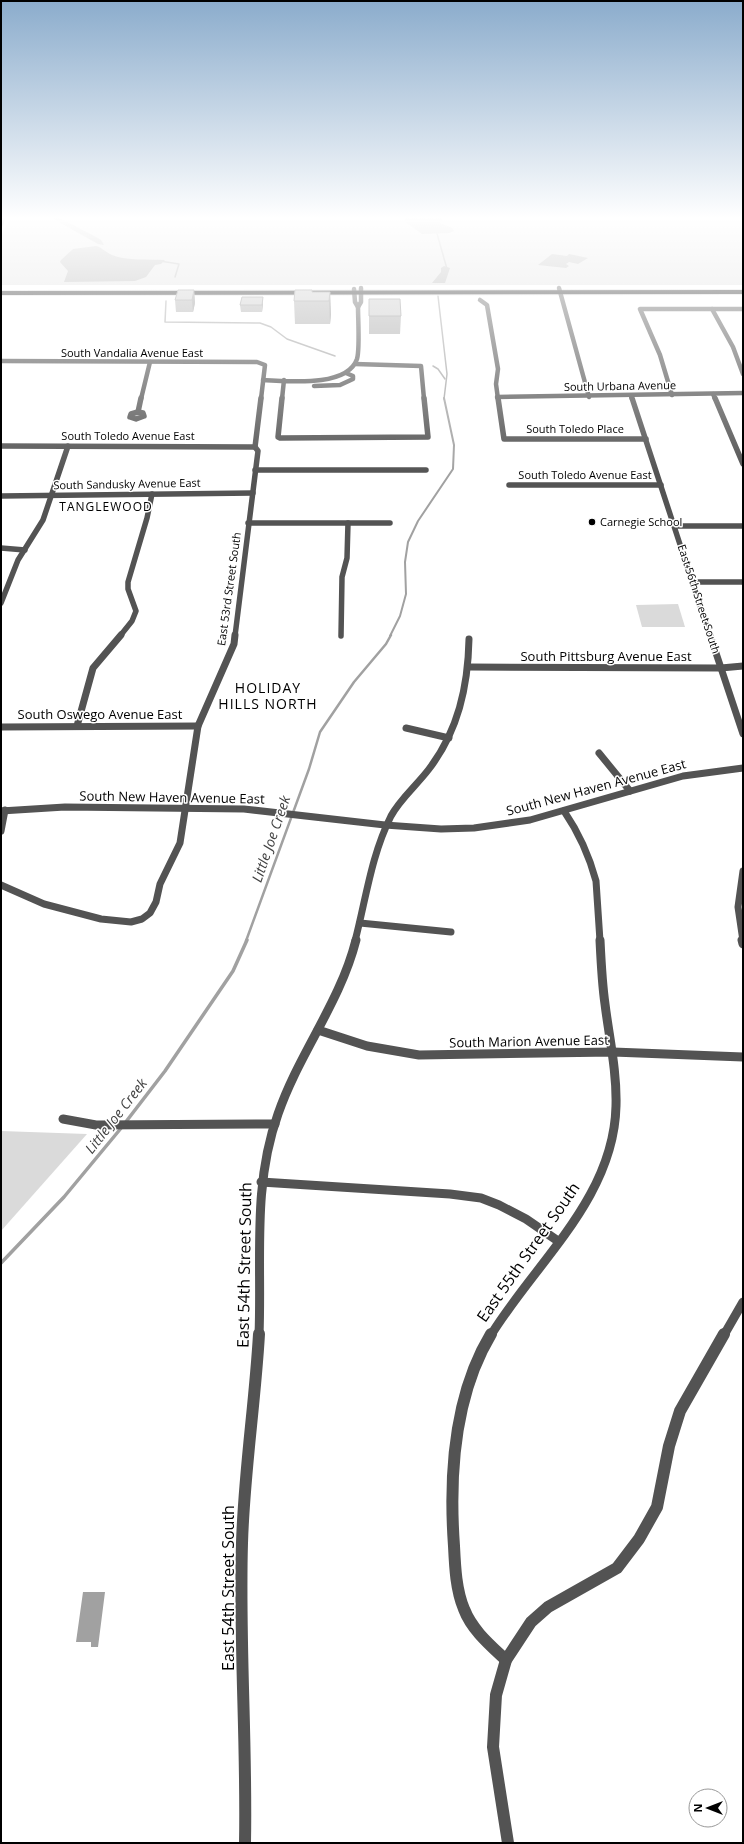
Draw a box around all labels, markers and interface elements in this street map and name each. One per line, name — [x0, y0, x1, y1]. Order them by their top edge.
street label: South Vandalia Avenue East — [61, 345, 203, 360]
street label: South Urbana Avenue — [564, 377, 676, 394]
street label: South Toledo Place — [526, 421, 624, 436]
street label: South Toledo Avenue East — [61, 428, 195, 443]
street label: South Toledo Avenue East — [518, 467, 652, 482]
street label: South Sandusky Avenue East — [53, 475, 201, 492]
district label: TANGLEWOOD — [59, 498, 153, 515]
place label: Carnegie School — [600, 514, 682, 529]
marker: Carnegie School — [587, 517, 597, 527]
street label: East 53rd Street South — [213, 531, 244, 647]
street label: East 56th Street South — [675, 542, 724, 655]
street label: South Pittsburg Avenue East — [520, 647, 692, 665]
district label: HOLIDAY HILLS NORTH — [218, 678, 318, 713]
street label: South Oswego Avenue East — [18, 705, 183, 723]
street label: South New Haven Avenue East — [504, 754, 688, 820]
street label: South New Haven Avenue East — [79, 786, 265, 808]
water label: Little Joe Creek — [247, 792, 295, 885]
street label: South Marion Avenue East — [449, 1031, 609, 1051]
water label: Little Joe Creek — [80, 1073, 152, 1157]
street label: East 55th Street South — [471, 1178, 585, 1326]
street label: East 54th Street South — [232, 1182, 256, 1348]
street label: East 54th Street South — [217, 1505, 239, 1671]
north arrow — [688, 1788, 728, 1828]
text: N — [690, 1804, 705, 1812]

